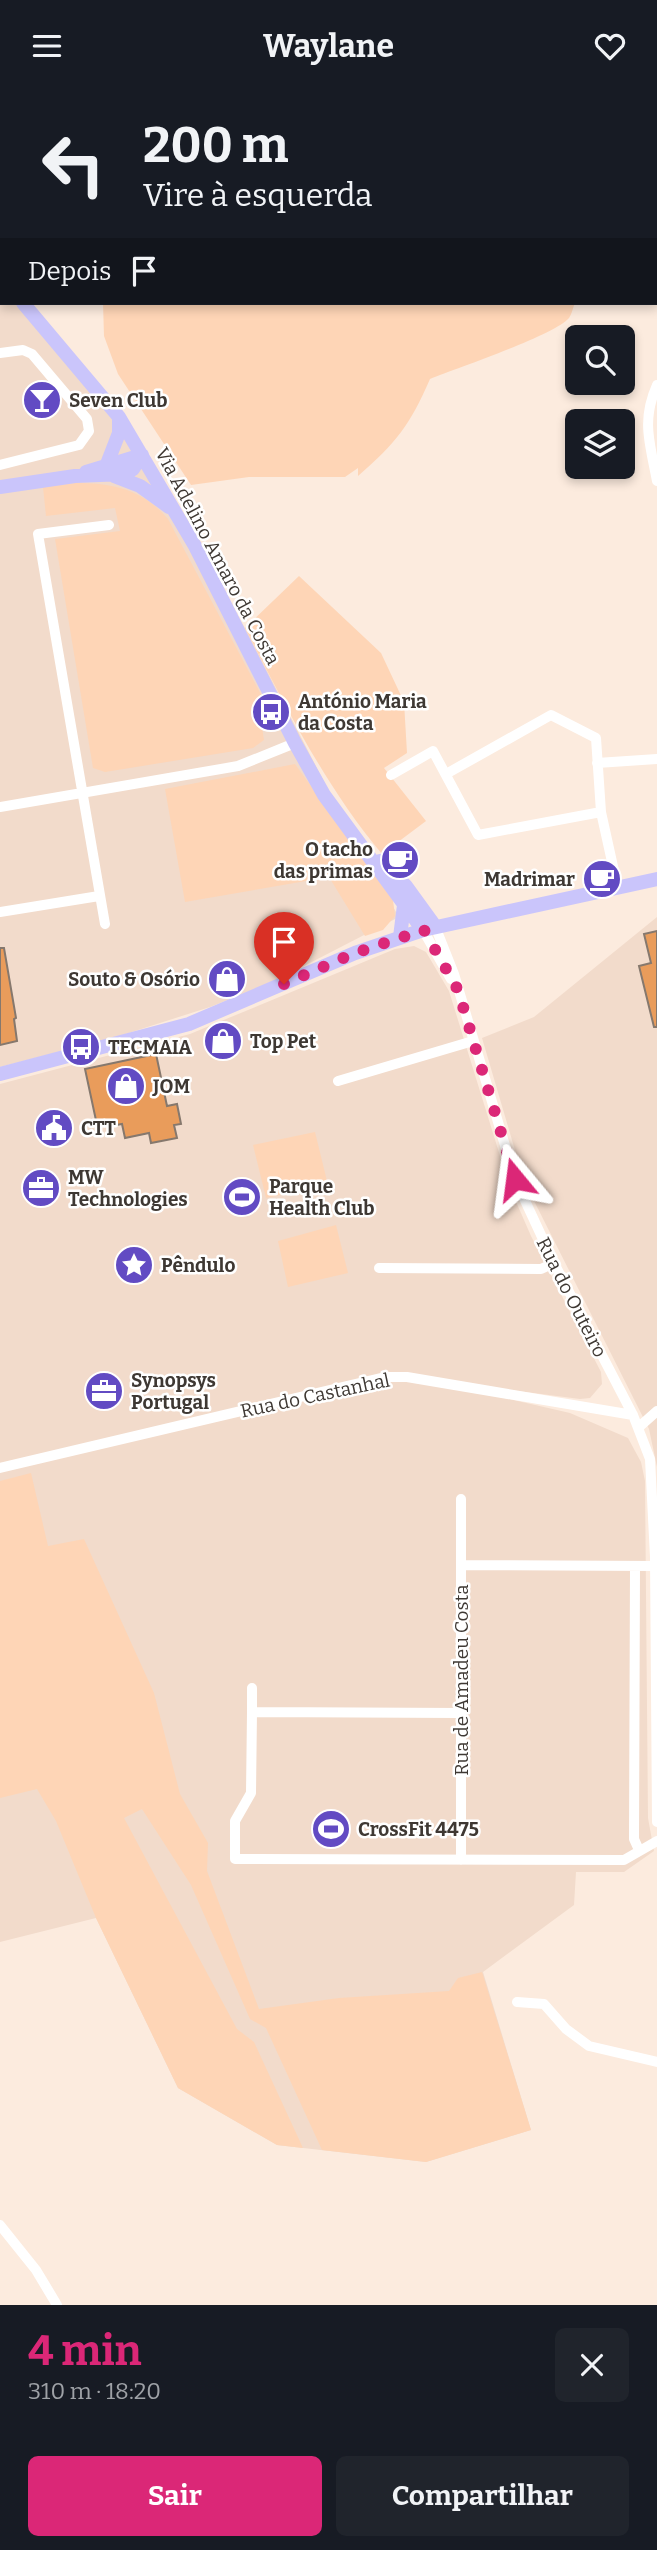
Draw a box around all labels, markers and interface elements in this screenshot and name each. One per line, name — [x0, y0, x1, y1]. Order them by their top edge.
icon: menu — [28, 27, 66, 65]
text: Waylane — [263, 27, 394, 65]
icon: heart — [591, 27, 629, 65]
text: 200 m — [143, 116, 288, 175]
icon: left — [28, 119, 119, 210]
text: Vire à esquerda — [143, 176, 373, 214]
icon: arrive — [125, 252, 163, 290]
text: Depois — [28, 256, 111, 287]
map controls — [565, 325, 635, 479]
button: search — [565, 325, 635, 395]
bar icon: Seven Club — [21, 379, 63, 421]
place label: Seven Club — [69, 389, 167, 412]
button: layers — [565, 409, 635, 479]
street label: Via Adelino Amaro da Costa — [150, 444, 285, 669]
place label: António Maria da Costa — [298, 690, 427, 735]
bus stop icon: António Maria da Costa — [250, 691, 292, 733]
place label: O tacho das primas — [274, 838, 373, 883]
cafe icon: O tacho das primas — [379, 839, 421, 881]
cafe icon: Madrimar — [581, 858, 623, 900]
place label: Madrimar — [484, 868, 575, 891]
pin — [254, 912, 314, 984]
icon: arrive — [265, 923, 303, 961]
shop icon: Souto & Osório — [206, 958, 248, 1000]
place label: Souto & Osório — [68, 968, 200, 991]
shop icon: Top Pet — [202, 1020, 244, 1062]
bus stop icon: TECMAIA — [60, 1026, 102, 1068]
place label: Top Pet — [250, 1030, 317, 1053]
place label: TECMAIA — [108, 1036, 192, 1059]
shop icon: JOM — [105, 1065, 147, 1107]
place label: JOM — [152, 1075, 190, 1098]
public building icon: CTT — [33, 1107, 75, 1149]
place label: CTT — [81, 1117, 116, 1140]
position arrow — [478, 1142, 552, 1216]
place label: MW Technologies — [68, 1166, 188, 1211]
office icon: MW Technologies — [20, 1167, 62, 1209]
place label: Parque Health Club — [269, 1175, 374, 1220]
sports icon: Parque Health Club — [221, 1176, 263, 1218]
street label: Rua do Outeiro — [531, 1233, 612, 1361]
place icon: Pêndulo — [113, 1244, 155, 1286]
place label: Pêndulo — [161, 1254, 235, 1277]
street label: Rua do Castanhal — [238, 1368, 392, 1423]
place label: Synopsys Portugal — [131, 1369, 216, 1414]
office icon: Synopsys Portugal — [83, 1370, 125, 1412]
street label: Rua de Amadeu Costa — [450, 1584, 473, 1776]
sports icon: CrossFit 4475 — [310, 1808, 352, 1850]
place label: CrossFit 4475 — [358, 1818, 479, 1841]
text: 4 min — [28, 2326, 142, 2376]
button: close — [555, 2328, 629, 2402]
text: 310 m · 18:20 — [28, 2377, 161, 2405]
button: Sair — [28, 2456, 322, 2536]
button: Compartilhar — [336, 2456, 629, 2536]

